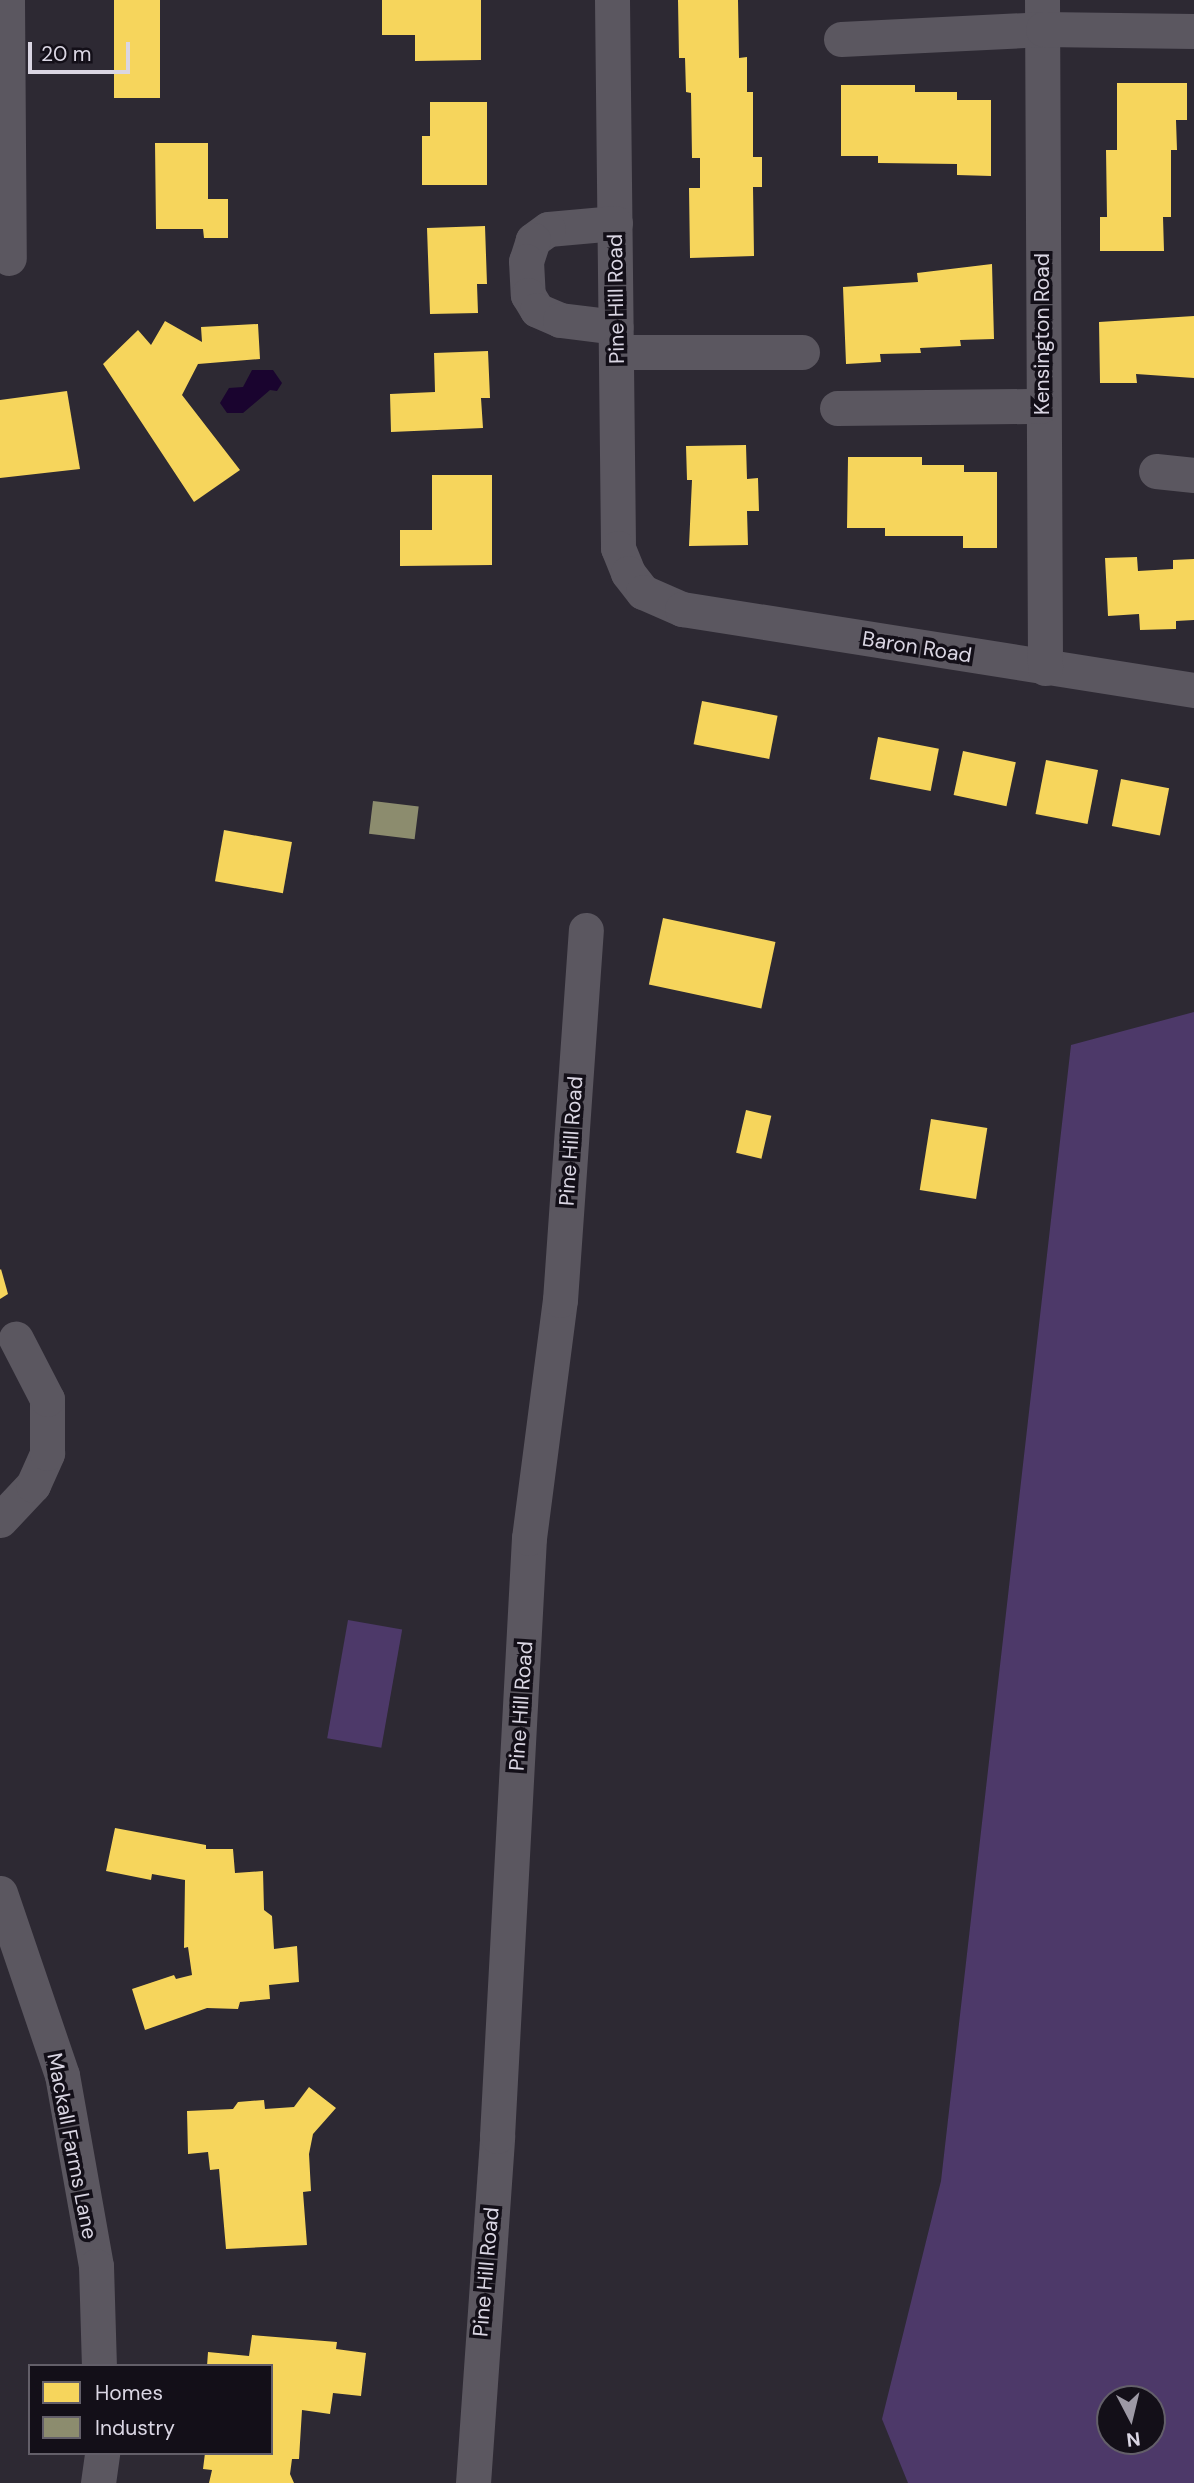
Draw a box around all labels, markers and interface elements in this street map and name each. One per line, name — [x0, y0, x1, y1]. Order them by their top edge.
scale bar — [32, 28, 133, 72]
text: 20 m — [41, 40, 92, 68]
street label: Pine Hill Road — [602, 234, 630, 364]
street label: Kensington Road — [1029, 253, 1055, 415]
street label: Baron Road — [860, 626, 974, 668]
street label: Pine Hill Road — [554, 1075, 588, 1207]
street label: Pine Hill Road — [504, 1640, 538, 1772]
street label: Mackall Farms Lane — [42, 2051, 102, 2241]
street label: Pine Hill Road — [468, 2206, 504, 2338]
legend — [28, 2364, 273, 2455]
text: Homes — [95, 2379, 163, 2407]
north arrow — [1096, 2385, 1166, 2455]
text: Industry — [95, 2414, 175, 2442]
text: N — [1125, 2426, 1142, 2453]

